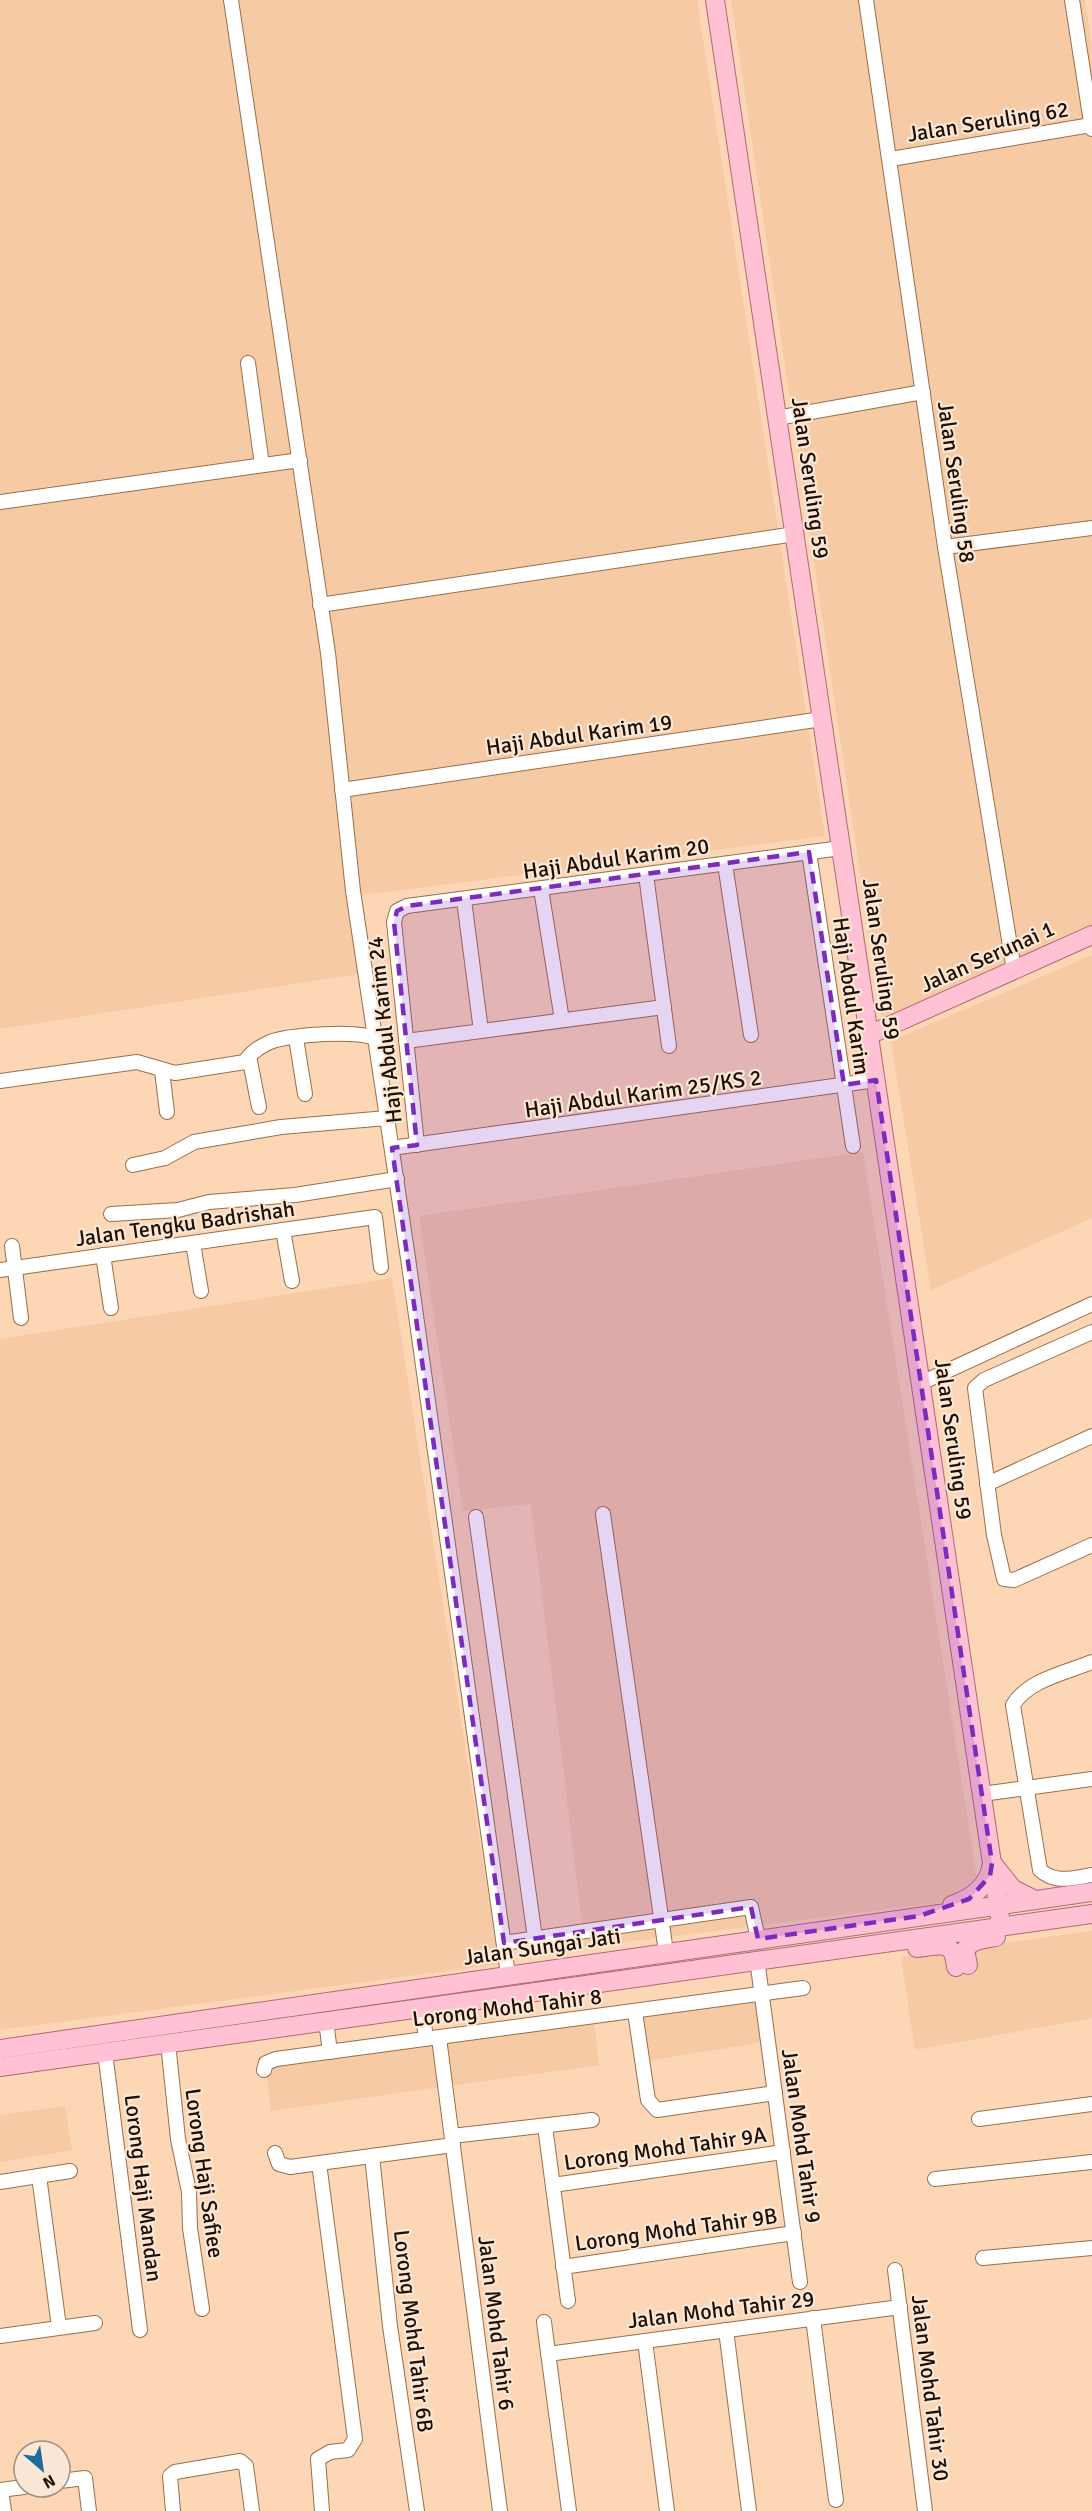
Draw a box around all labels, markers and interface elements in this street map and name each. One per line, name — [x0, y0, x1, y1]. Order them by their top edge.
street label: Jalan Seruling 62 — [906, 95, 1071, 148]
street label: Jalan Seruling 59 — [786, 396, 835, 561]
street label: Jalan Seruling 58 — [932, 400, 981, 565]
street label: Haji Abdul Karim 19 — [484, 708, 674, 761]
street label: Haji Abdul Karim 20 — [521, 832, 711, 885]
street label: Jalan Seruling 59 — [857, 877, 906, 1042]
street label: Haji Abdul Karim — [827, 915, 876, 1077]
street label: Jalan Serunai 1 — [916, 915, 1059, 998]
street label: Haji Abdul Karim 24 — [361, 935, 408, 1125]
street label: Haji Abdul Karim 25/KS 2 — [523, 1063, 763, 1124]
street label: Jalan Tengku Badrishah — [74, 1195, 297, 1252]
street label: Jalan Seruling 59 — [929, 1357, 978, 1522]
street label: Jalan Sungai Jati — [462, 1922, 623, 1971]
street label: Lorong Mohd Tahir 8 — [411, 1982, 603, 2033]
street label: Jalan Mohd Tahir 9 — [776, 2047, 827, 2225]
street label: Lorong Haji Safiee — [179, 2086, 230, 2260]
street label: Lorong Haji Mandan — [119, 2093, 168, 2283]
street label: Lorong Mohd Tahir 9A — [562, 2121, 769, 2176]
street label: Lorong Mohd Tahir 9B — [573, 2202, 779, 2257]
street label: Lorong Mohd Tahir 6B — [388, 2228, 439, 2434]
street label: Jalan Mohd Tahir 6 — [472, 2234, 521, 2412]
street label: Jalan Mohd Tahir 29 — [626, 2285, 816, 2334]
street label: Jalan Mohd Tahir 30 — [906, 2293, 955, 2483]
north arrow — [12, 2439, 72, 2499]
text: N — [39, 2470, 59, 2493]

